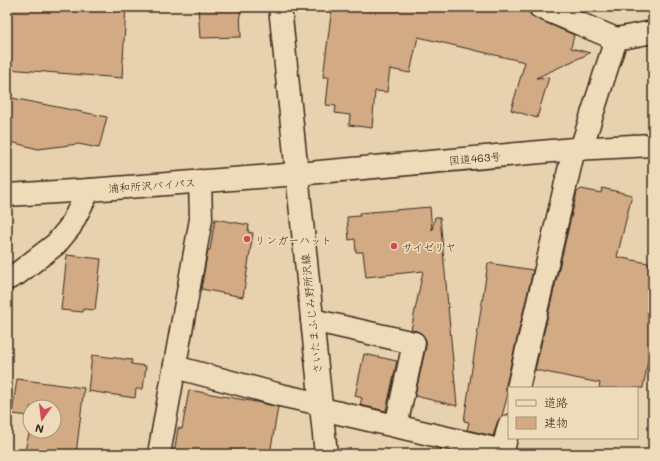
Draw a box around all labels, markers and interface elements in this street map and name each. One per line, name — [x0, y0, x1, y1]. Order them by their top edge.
street label: 国道463号 — [448, 148, 502, 168]
street label: 浦和所沢バイパス — [108, 174, 196, 196]
place label: リンガーハット — [255, 232, 332, 247]
marker: リンガーハット — [242, 234, 252, 244]
place label: サイゼリヤ — [402, 239, 456, 254]
marker: サイゼリヤ — [389, 241, 399, 251]
street label: さいたまふじみ野所沢線 — [297, 253, 325, 375]
legend — [508, 387, 638, 439]
text: 道路 — [544, 394, 568, 410]
north arrow — [22, 399, 62, 439]
text: 建物 — [544, 414, 568, 430]
text: N — [34, 421, 45, 437]

